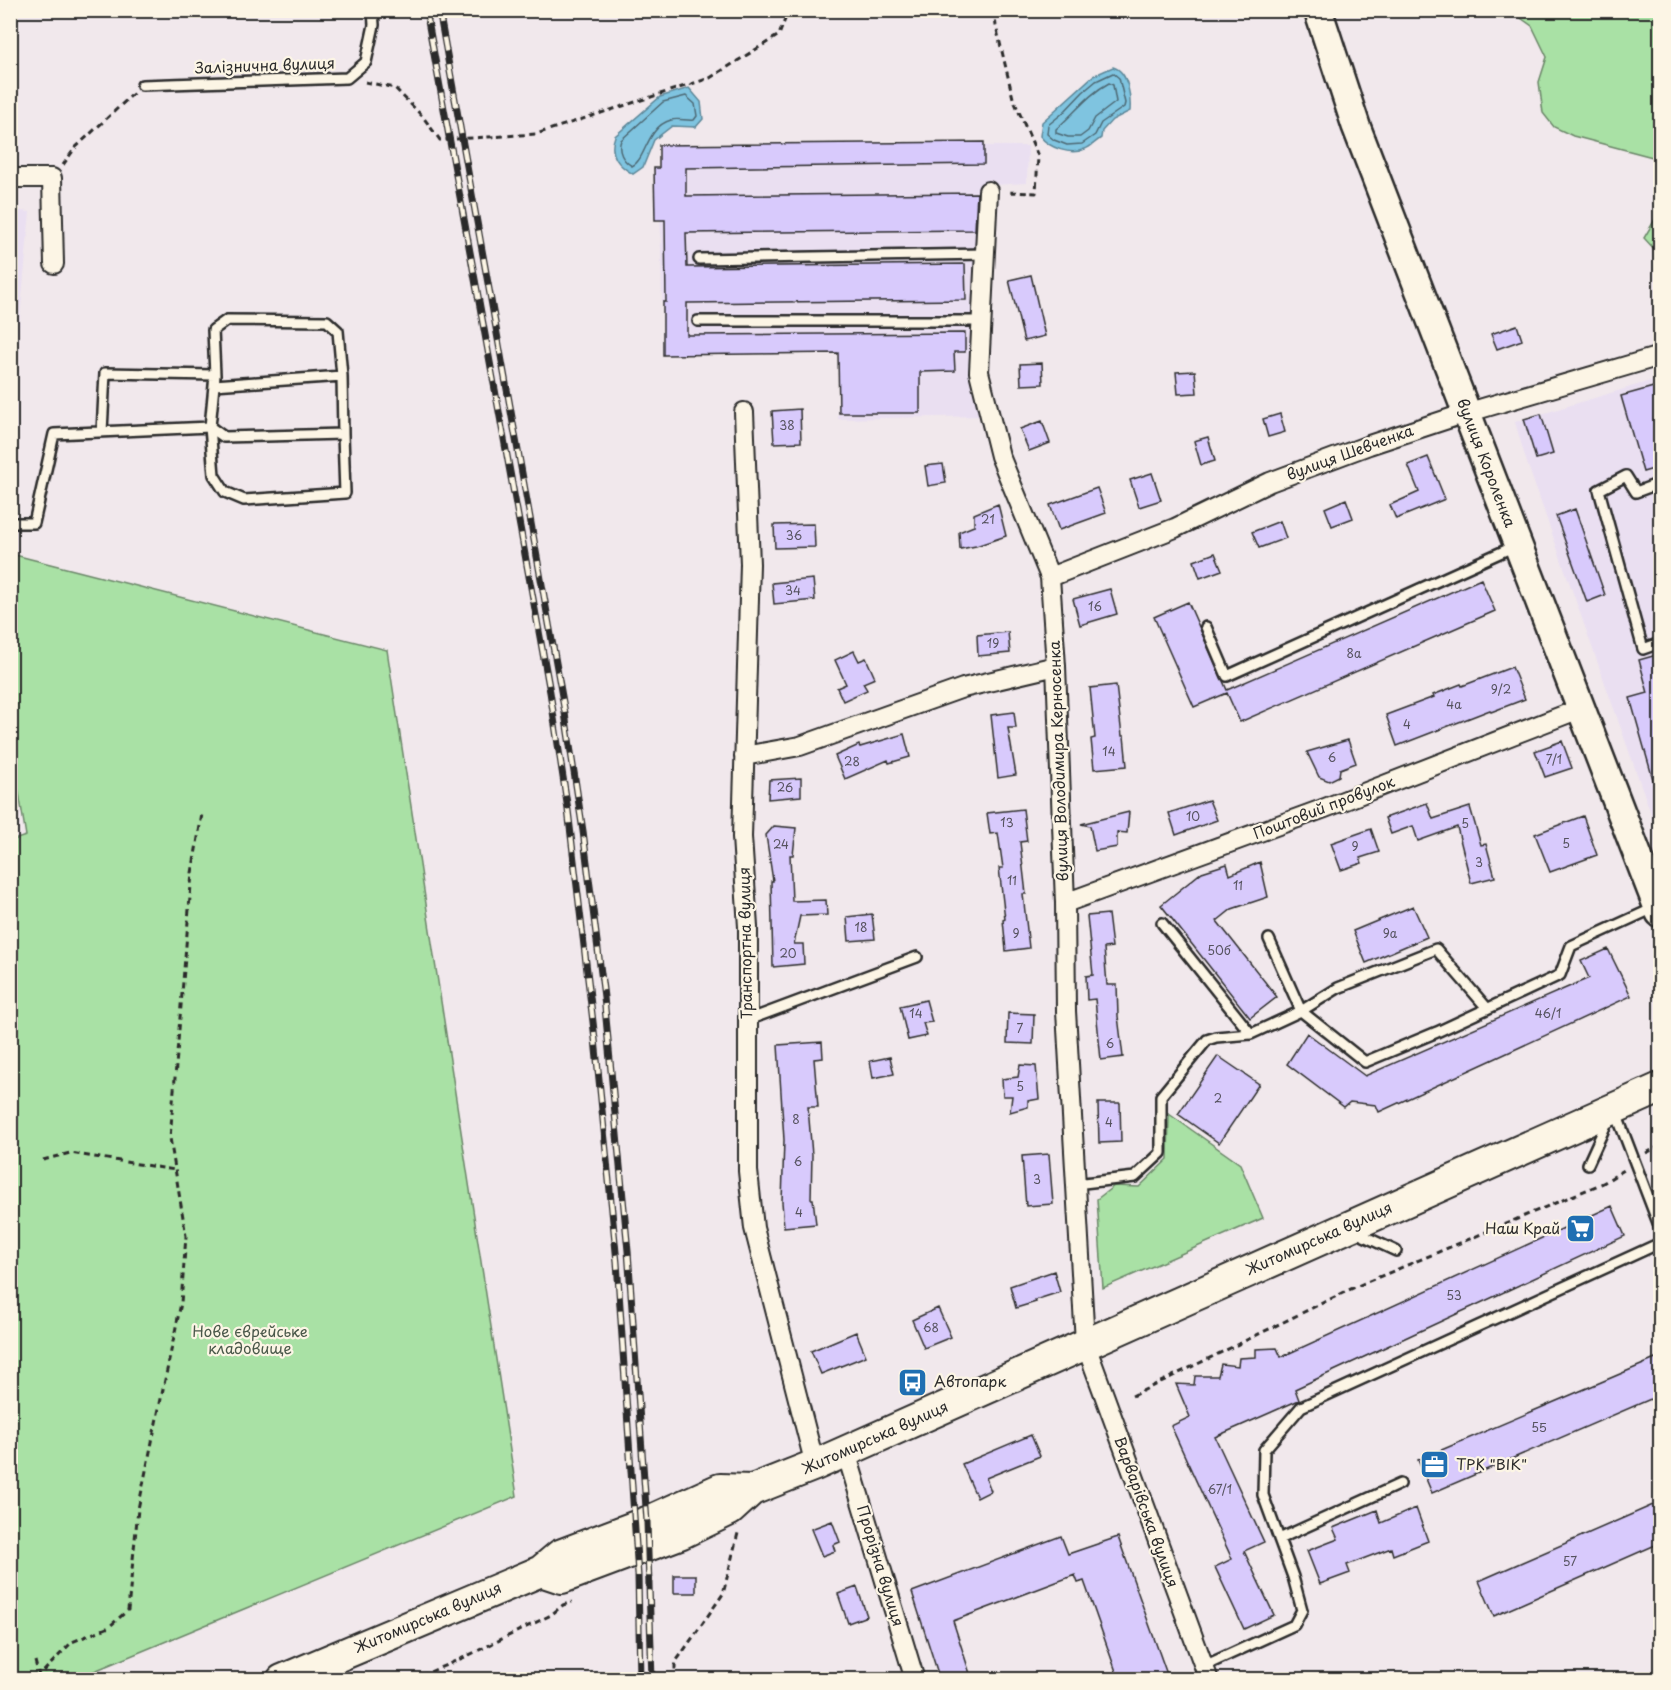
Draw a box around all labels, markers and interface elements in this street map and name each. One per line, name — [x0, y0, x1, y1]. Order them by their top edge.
street label: Залізнична вулиця — [194, 51, 335, 78]
street label: вулиця Короленка — [1452, 395, 1523, 531]
house number: 38 — [779, 416, 795, 434]
street label: вулиця Шевченка — [1283, 418, 1417, 485]
house number: 21 — [981, 510, 995, 528]
house number: 36 — [786, 526, 802, 544]
house number: 34 — [785, 581, 801, 599]
house number: 16 — [1088, 597, 1102, 615]
house number: 19 — [987, 634, 999, 652]
street label: вулиця Володимира Керносенка — [1042, 640, 1073, 882]
house number: 8а — [1347, 644, 1362, 662]
house number: 9/2 — [1491, 680, 1511, 698]
house number: 4а — [1446, 695, 1462, 713]
house number: 4 — [1403, 715, 1411, 733]
house number: 14 — [1102, 742, 1116, 760]
house number: 6 — [1328, 748, 1336, 766]
house number: 7/1 — [1546, 750, 1562, 768]
house number: 28 — [844, 752, 860, 770]
street label: Поштовий провулок — [1249, 769, 1398, 844]
house number: 26 — [777, 778, 793, 796]
house number: 10 — [1186, 807, 1200, 825]
house number: 13 — [1000, 813, 1014, 831]
house number: 5 — [1461, 814, 1469, 832]
house number: 5 — [1562, 834, 1570, 852]
house number: 24 — [773, 835, 789, 853]
house number: 9 — [1351, 837, 1359, 855]
house number: 3 — [1475, 853, 1483, 871]
street label: Транспортна вулиця — [732, 867, 757, 1019]
house number: 11 — [1007, 871, 1017, 889]
house number: 11 — [1233, 876, 1243, 894]
house number: 18 — [855, 918, 867, 936]
house number: 9 — [1012, 924, 1020, 942]
house number: 9а — [1383, 924, 1398, 942]
house number: 50б — [1207, 941, 1231, 959]
house number: 20 — [779, 944, 797, 962]
house number: 14 — [909, 1004, 923, 1022]
house number: 46/1 — [1535, 1004, 1561, 1022]
house number: 7 — [1017, 1019, 1024, 1037]
house number: 6 — [1106, 1034, 1114, 1052]
house number: 5 — [1016, 1077, 1024, 1095]
house number: 2 — [1214, 1089, 1222, 1107]
house number: 8 — [792, 1110, 800, 1128]
house number: 4 — [1105, 1113, 1113, 1131]
house number: 6 — [794, 1152, 802, 1170]
house number: 3 — [1033, 1170, 1041, 1188]
street label: Житомирська вулиця — [1241, 1195, 1395, 1280]
house number: 4 — [795, 1203, 803, 1221]
supermarket icon: Наш Край — [1565, 1213, 1597, 1245]
place label: Наш Край — [1485, 1216, 1560, 1239]
house number: 53 — [1446, 1286, 1462, 1304]
house number: 68 — [923, 1318, 939, 1336]
park label: Нове єврейське кладовище — [192, 1319, 308, 1359]
bus stop icon: Автопарк — [897, 1366, 929, 1398]
place label: Автопарк — [934, 1369, 1006, 1392]
street label: Житомирська вулиця — [797, 1394, 951, 1479]
house number: 55 — [1531, 1418, 1547, 1436]
street label: Варварівська вулиця — [1109, 1433, 1185, 1590]
office icon: ТРК "ВІК" — [1419, 1449, 1451, 1481]
place label: ТРК "ВІК" — [1456, 1452, 1527, 1475]
house number: 67/1 — [1208, 1480, 1232, 1498]
street label: Прорізна вулиця — [852, 1502, 911, 1629]
house number: 57 — [1563, 1552, 1577, 1570]
street label: Житомирська вулиця — [350, 1575, 505, 1658]

